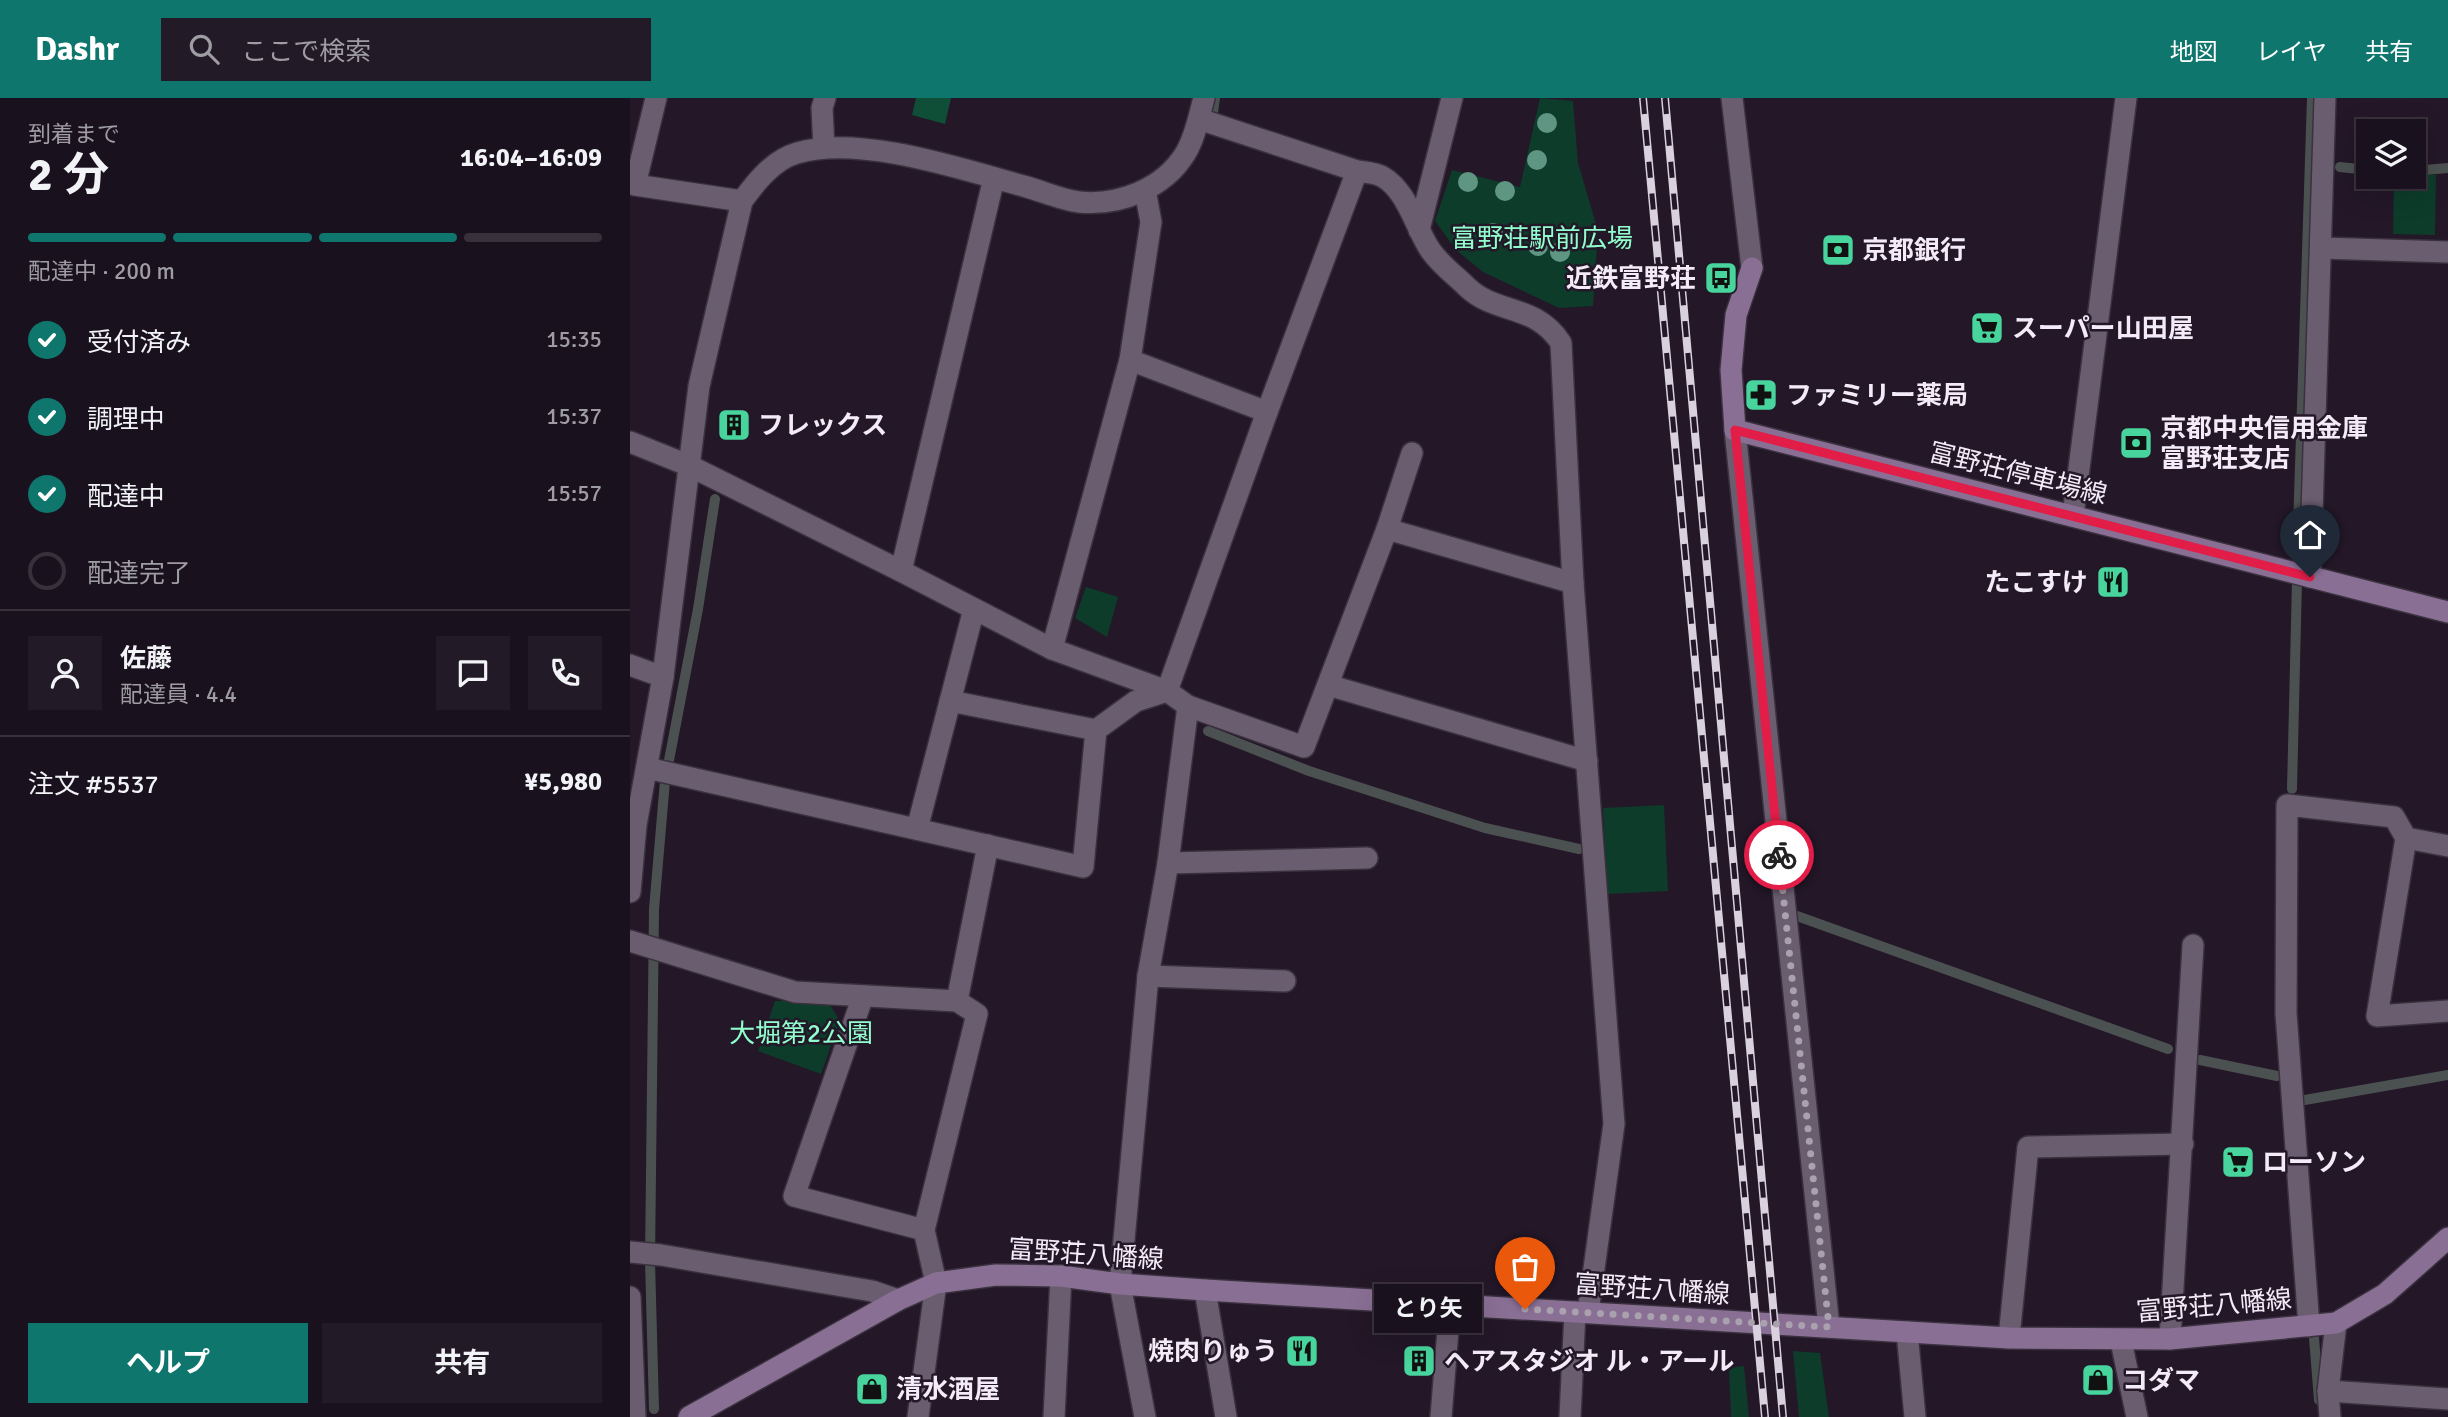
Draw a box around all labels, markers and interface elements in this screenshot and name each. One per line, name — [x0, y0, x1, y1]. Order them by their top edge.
search box — [161, 18, 651, 81]
text: Dashr — [35, 29, 119, 70]
icon: search — [185, 30, 223, 68]
text: ここで検索 — [241, 36, 371, 68]
text: 地図 — [2170, 37, 2218, 67]
text: レイヤ — [2256, 37, 2327, 67]
text: 共有 — [2365, 37, 2413, 67]
map controls — [2356, 119, 2426, 189]
button: layers — [2356, 119, 2426, 189]
text: 到着まで — [28, 120, 120, 149]
text: 16:04–16:09 — [460, 142, 602, 174]
text: 2 分 — [28, 147, 109, 203]
park label: 富野荘駅前広場 — [1451, 223, 1633, 255]
bank icon: 京都銀行 — [1819, 231, 1857, 269]
place label: 京都銀行 — [1862, 235, 1966, 267]
text: 配達中 · 200 m — [28, 257, 175, 286]
bus stop icon: 近鉄富野荘 — [1702, 259, 1740, 297]
place label: 近鉄富野荘 — [1566, 263, 1696, 295]
supermarket icon: スーパー山田屋 — [1968, 309, 2006, 347]
place label: スーパー山田屋 — [2012, 313, 2194, 345]
icon: check — [28, 321, 66, 359]
text: 15:35 — [546, 325, 602, 354]
text: 受付済み — [87, 327, 191, 359]
pharmacy icon: ファミリー薬局 — [1742, 376, 1780, 414]
place label: ファミリー薬局 — [1786, 380, 1968, 412]
icon: check — [28, 398, 66, 436]
text: 15:37 — [546, 402, 602, 431]
text: 調理中 — [87, 404, 165, 436]
building icon: フレックス — [715, 406, 753, 444]
place label: フレックス — [758, 410, 887, 442]
place label: 京都中央信用金庫 富野荘支店 — [2160, 413, 2368, 475]
bank icon: 京都中央信用金庫 富野荘支店 — [2117, 424, 2155, 462]
street label: 富野荘停車場線 — [1926, 436, 2110, 512]
icon: check — [28, 475, 66, 513]
text: 15:57 — [546, 479, 602, 508]
text: 配達中 — [87, 481, 165, 513]
pin — [2280, 505, 2340, 577]
icon: home — [2291, 516, 2329, 554]
text: 配達完了 — [87, 558, 191, 590]
restaurant icon: たこすけ — [2094, 563, 2132, 601]
place label: たこすけ — [1985, 567, 2088, 599]
button: person — [28, 636, 102, 710]
button: chat — [436, 636, 510, 710]
button: phone — [528, 636, 602, 710]
text: 佐藤 — [120, 643, 172, 675]
text: 配達員 · 4.4 — [120, 680, 237, 709]
text: ¥5,980 — [524, 766, 602, 798]
text: 注文 #5537 — [28, 769, 159, 801]
courier — [1744, 820, 1814, 890]
icon: bike — [1760, 836, 1798, 874]
park label: 大堀第2公園 — [729, 1018, 873, 1050]
supermarket icon: ローソン — [2219, 1143, 2257, 1181]
place label: ローソン — [2262, 1147, 2366, 1179]
street label: 富野荘八幡線 — [1007, 1234, 1165, 1276]
pin — [1495, 1237, 1555, 1309]
icon: bag — [1506, 1248, 1544, 1286]
street label: 富野荘八幡線 — [1573, 1269, 1731, 1311]
street label: 富野荘八幡線 — [2135, 1283, 2293, 1329]
callout: とり矢 — [1374, 1284, 1483, 1334]
text: とり矢 — [1394, 1294, 1463, 1323]
button: ヘルプ — [28, 1323, 308, 1403]
button: 共有 — [322, 1323, 602, 1403]
restaurant icon: 焼肉りゅう — [1283, 1332, 1321, 1370]
place label: 焼肉りゅう — [1148, 1336, 1278, 1368]
building icon: ヘアスタジオ ル・アール — [1400, 1342, 1438, 1380]
place label: ヘアスタジオ ル・アール — [1444, 1346, 1734, 1378]
shop icon: コダマ — [2079, 1361, 2117, 1399]
place label: コダマ — [2122, 1365, 2200, 1397]
shop icon: 清水酒屋 — [853, 1370, 891, 1408]
place label: 清水酒屋 — [896, 1374, 1000, 1406]

